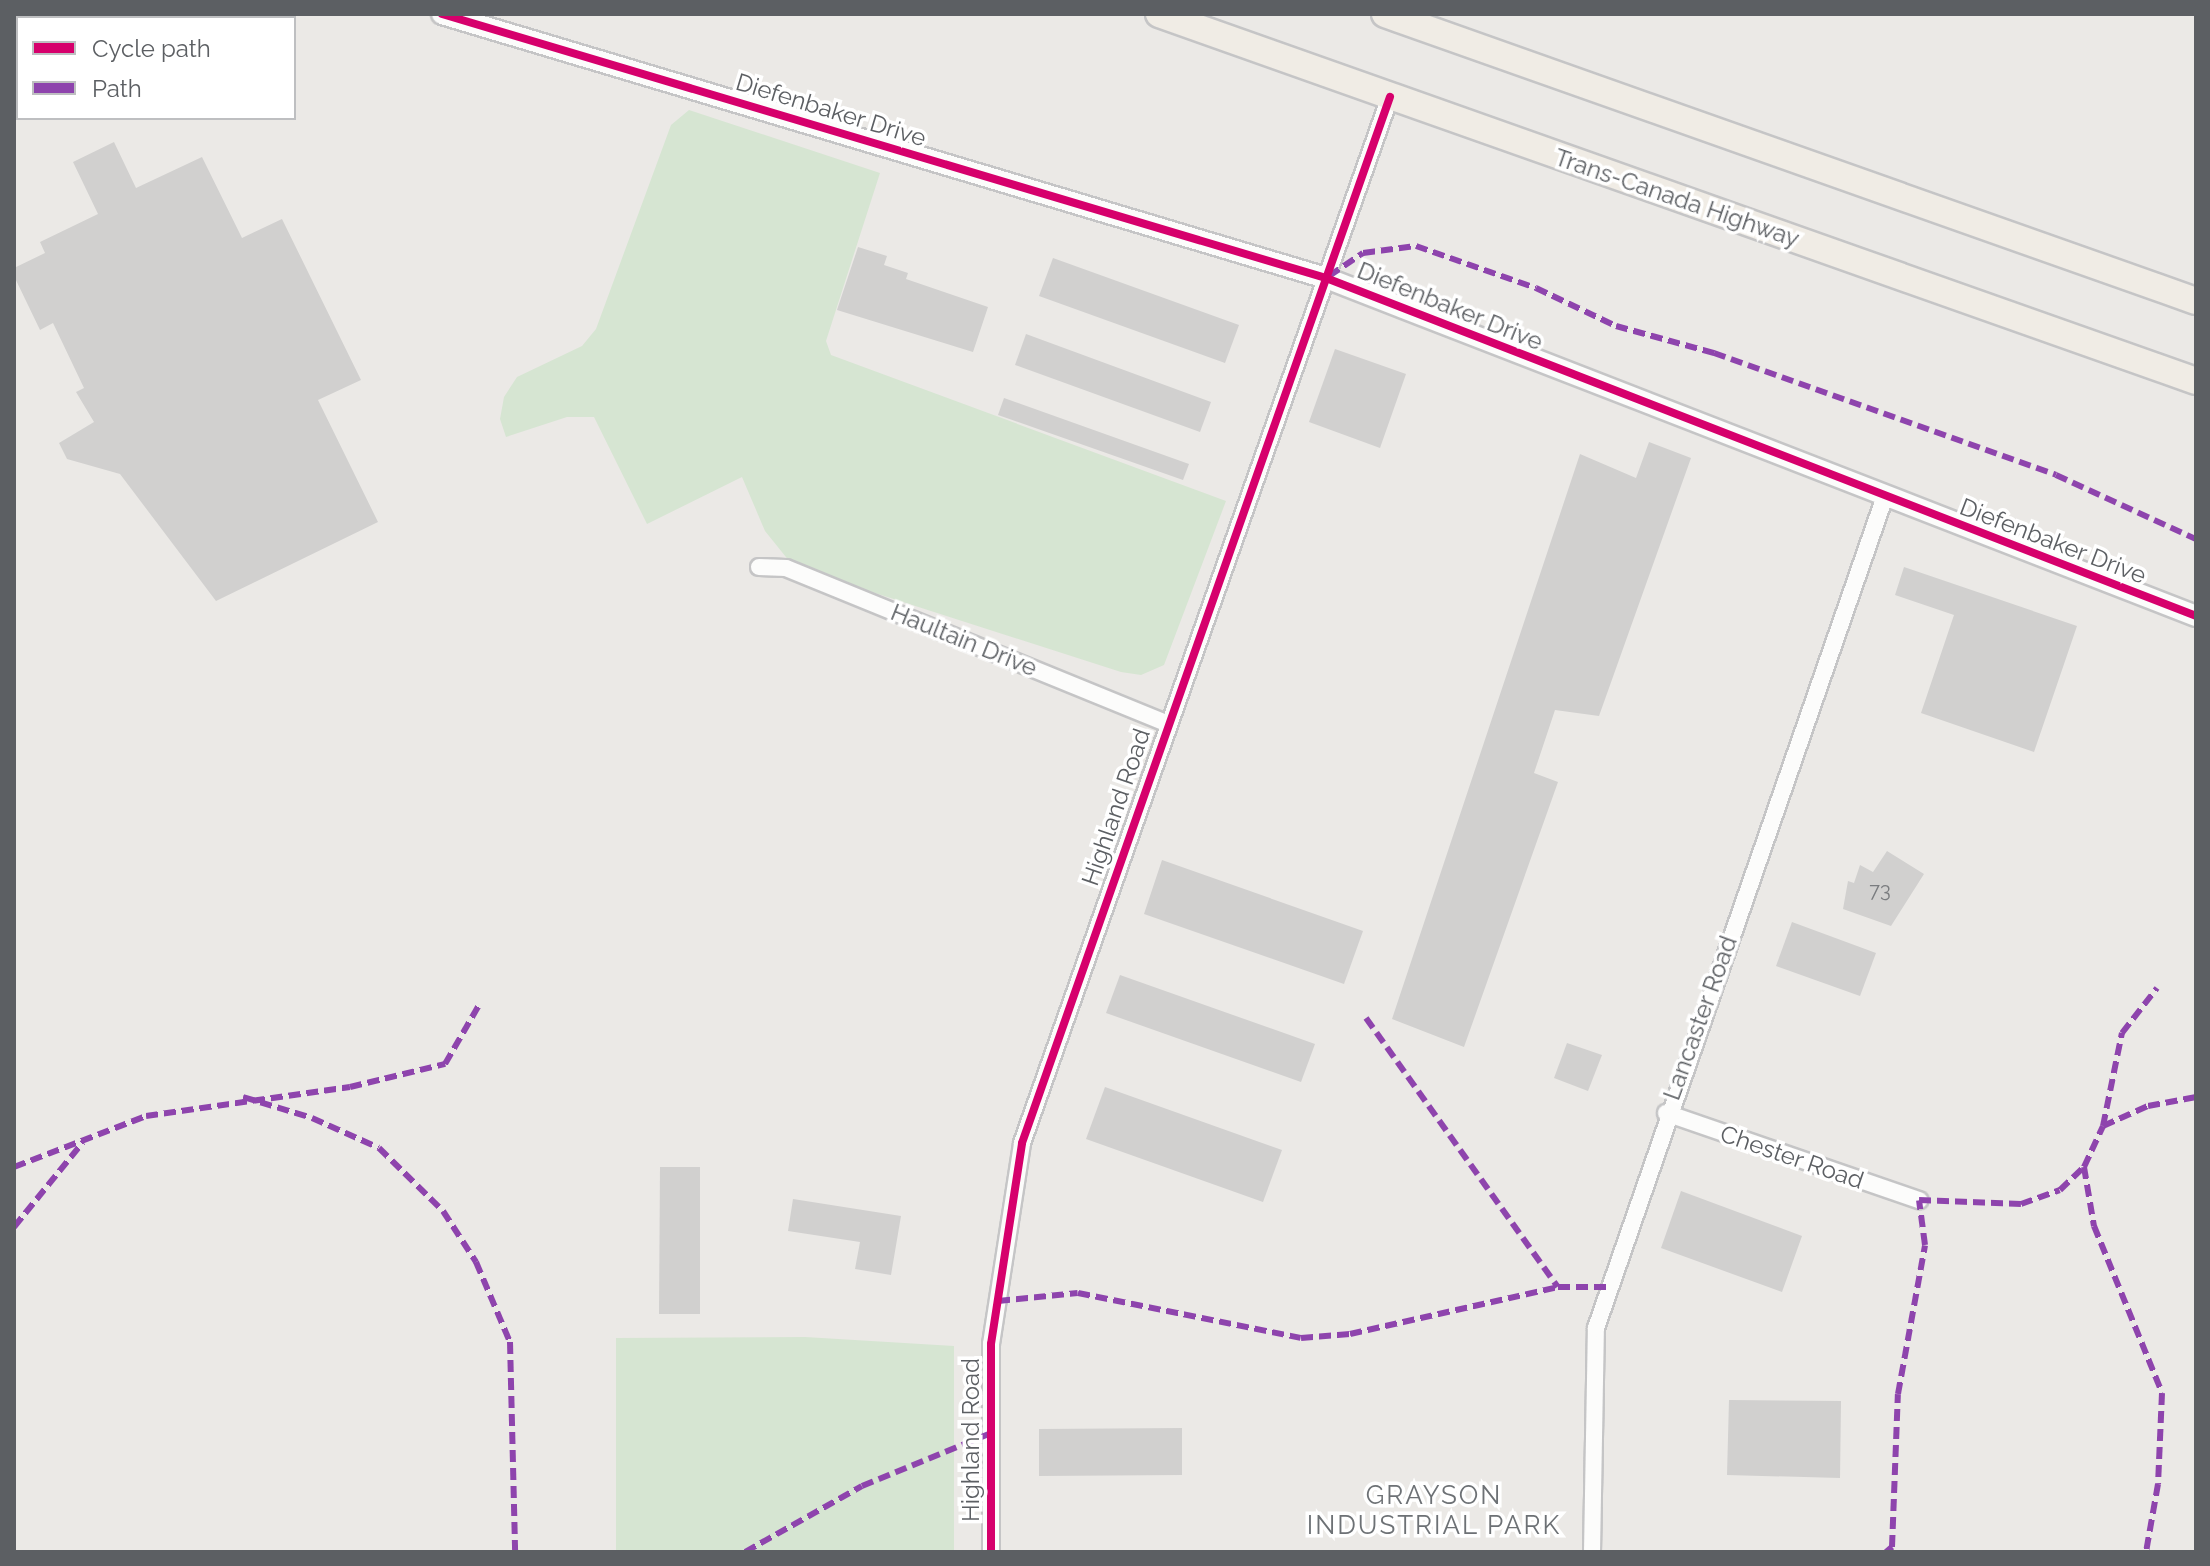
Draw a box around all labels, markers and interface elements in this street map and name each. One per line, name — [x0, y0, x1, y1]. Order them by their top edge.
legend — [16, 16, 296, 120]
text: Cycle path — [92, 34, 211, 63]
street label: Diefenbaker Drive — [732, 67, 930, 153]
text: Path — [92, 74, 142, 103]
street label: Trans-Canada Highway — [1551, 143, 1803, 253]
street label: Diefenbaker Drive — [1353, 256, 1547, 356]
street label: Diefenbaker Drive — [1956, 492, 2150, 590]
street label: Haultain Drive — [887, 598, 1041, 682]
street label: Highland Road — [1076, 725, 1156, 889]
house number: 73 — [1869, 878, 1891, 902]
street label: Lancaster Road — [1657, 932, 1743, 1104]
street label: Chester Road — [1716, 1119, 1868, 1195]
street label: Highland Road — [957, 1358, 985, 1522]
district label: GRAYSON INDUSTRIAL PARK — [1306, 1480, 1562, 1542]

